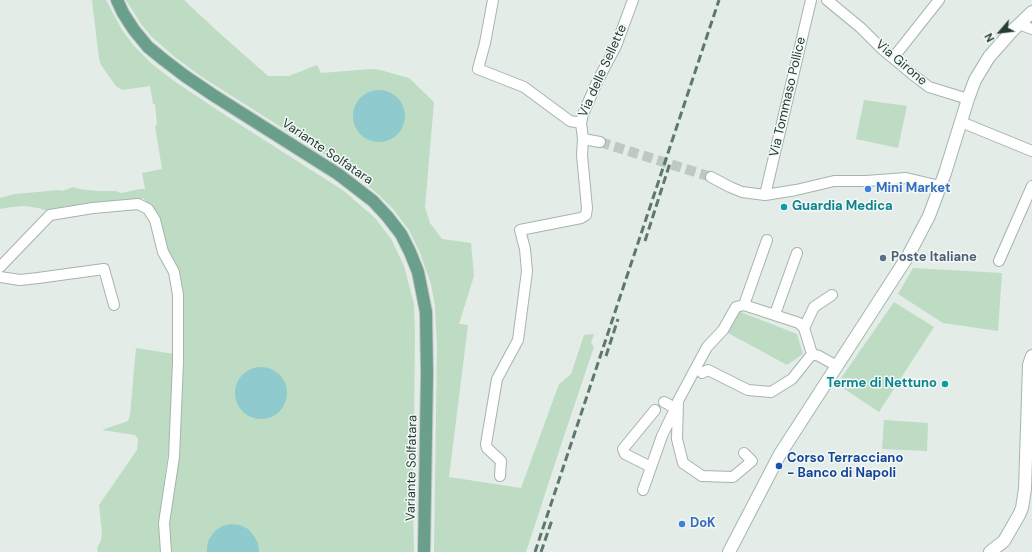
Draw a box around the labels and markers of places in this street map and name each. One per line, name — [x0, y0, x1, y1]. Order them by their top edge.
place label: Mini Market — [876, 181, 951, 197]
marker: Mini Market — [863, 184, 873, 194]
place label: Guardia Medica — [792, 199, 893, 215]
marker: Guardia Medica — [779, 202, 789, 212]
place label: Poste Italiane — [891, 250, 977, 266]
marker: Poste Italiane — [878, 253, 888, 263]
place label: Terme di Nettuno — [827, 376, 937, 392]
marker: Terme di Nettuno — [940, 379, 950, 389]
place label: Corso Terracciano - Banco di Napoli — [787, 451, 903, 482]
marker: Corso Terracciano - Banco di Napoli — [774, 461, 784, 471]
place label: DoK — [690, 516, 716, 532]
marker: DoK — [677, 519, 687, 529]

